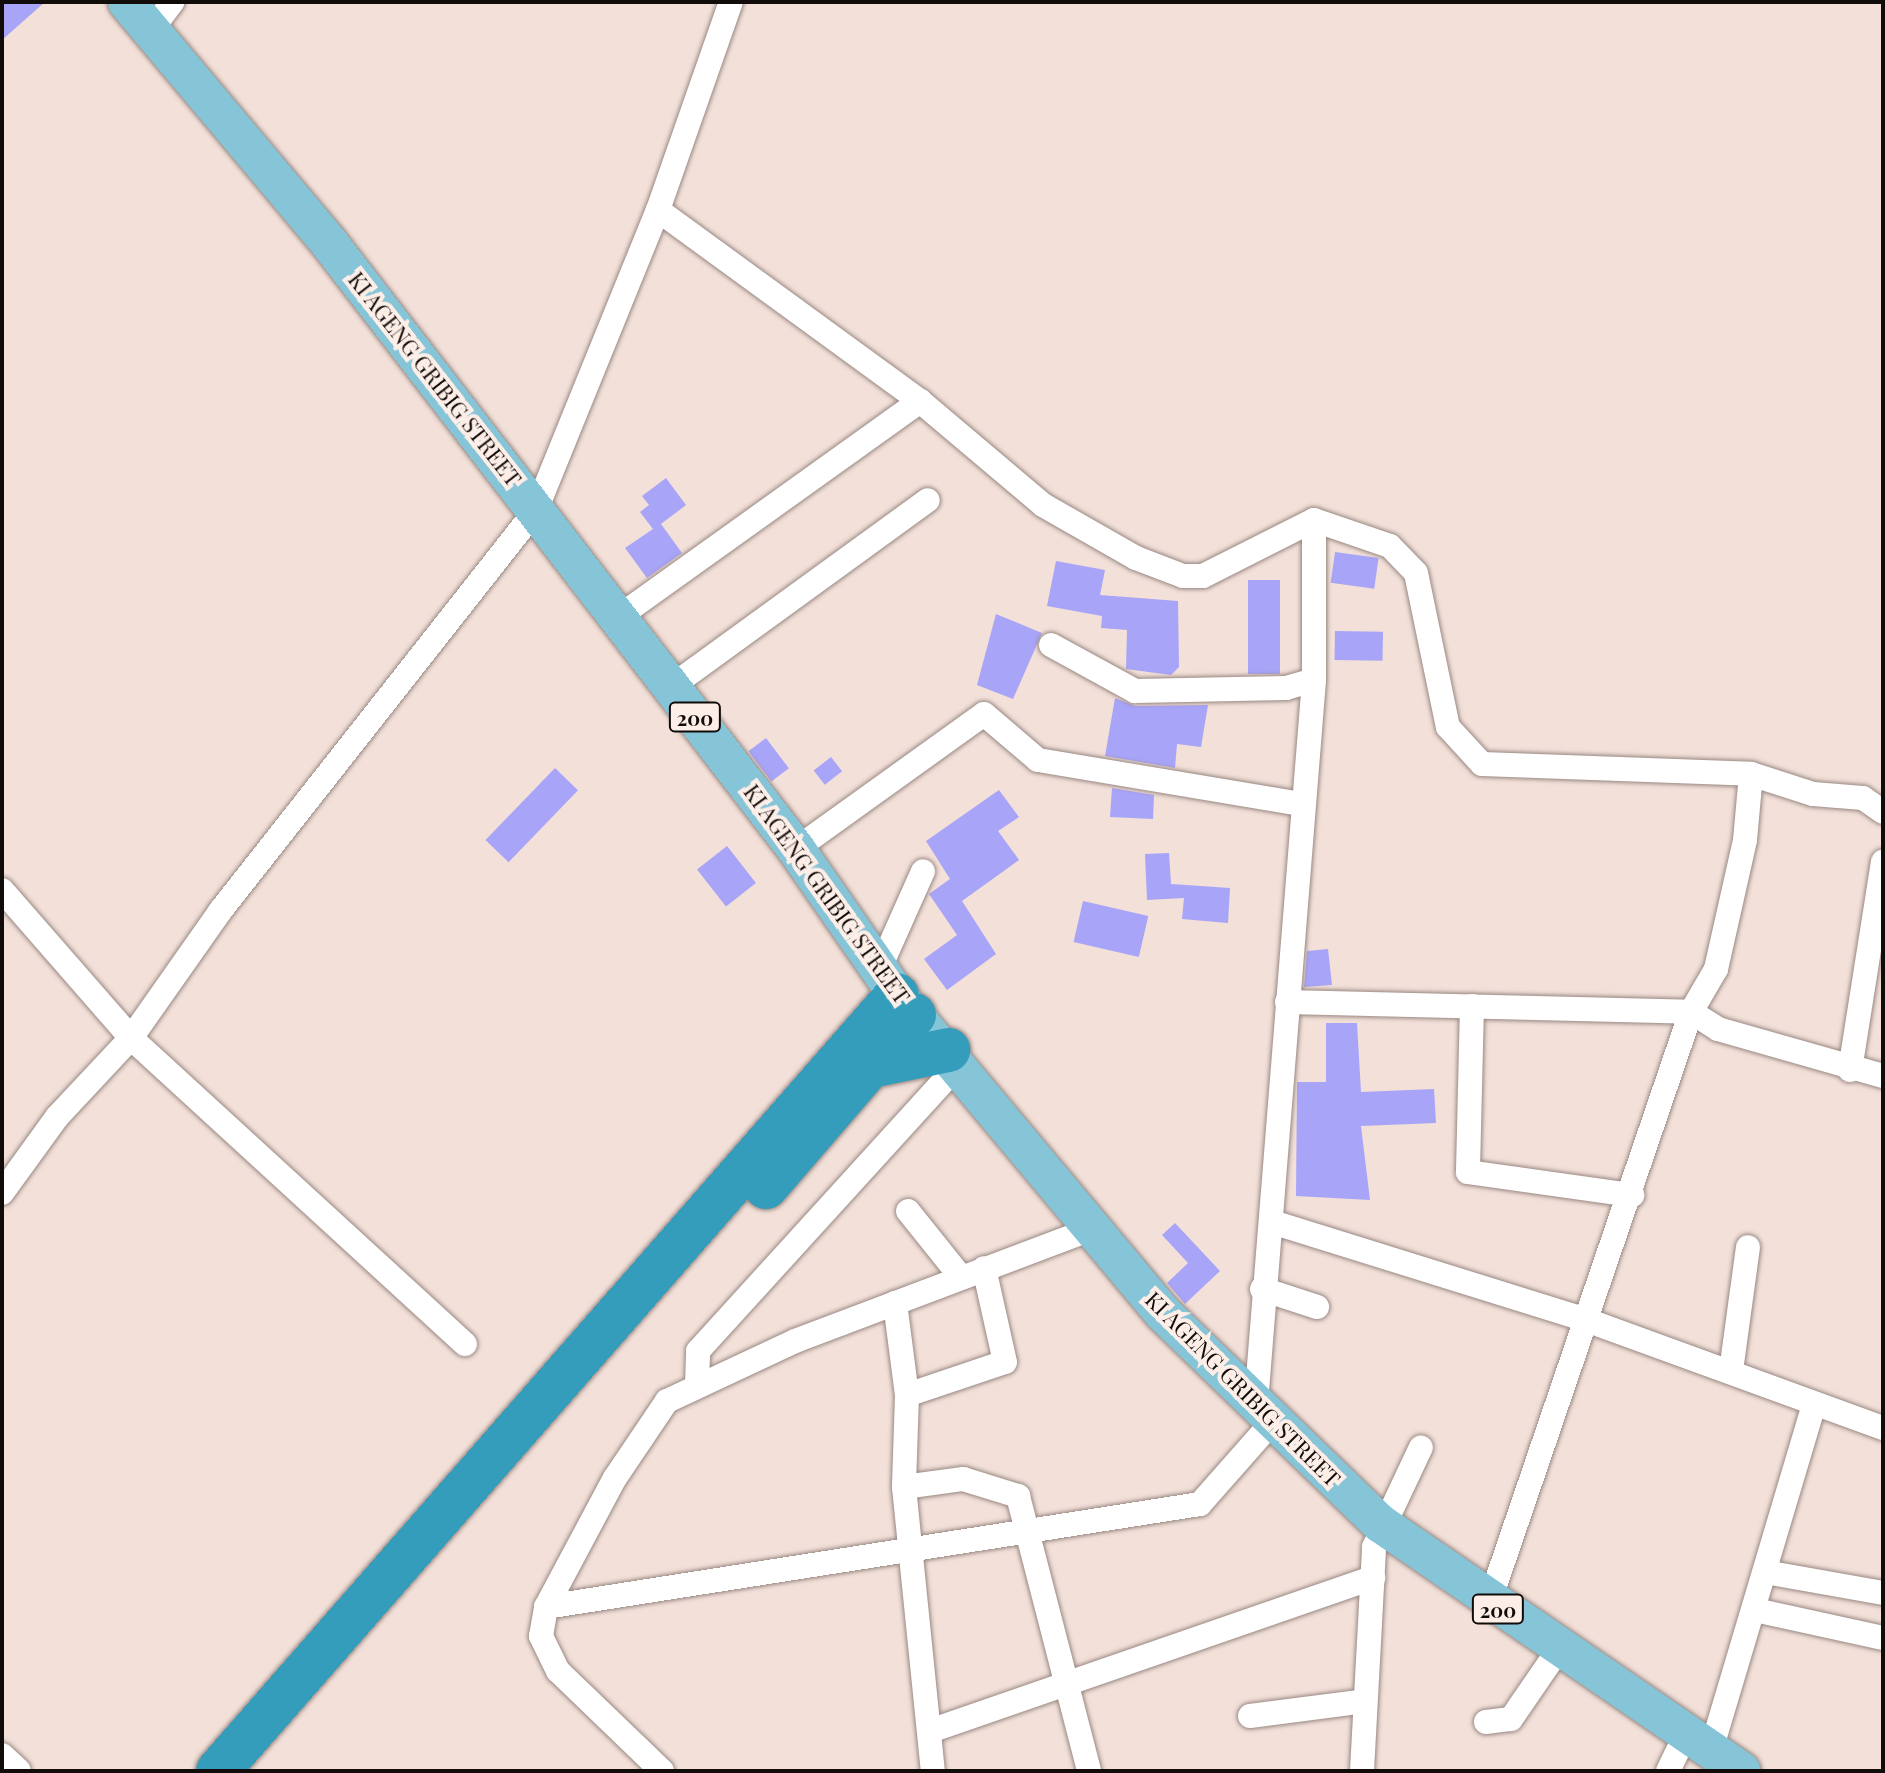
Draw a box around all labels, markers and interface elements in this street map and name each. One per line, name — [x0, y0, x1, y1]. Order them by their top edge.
street label: KI AGENG GRIBIG STREET — [343, 266, 527, 492]
road number: 200 — [667, 701, 723, 733]
street label: KI AGENG GRIBIG STREET — [738, 779, 916, 1009]
street label: KI AGENG GRIBIG STREET — [1140, 1286, 1346, 1492]
road number: 200 — [1470, 1593, 1526, 1625]

